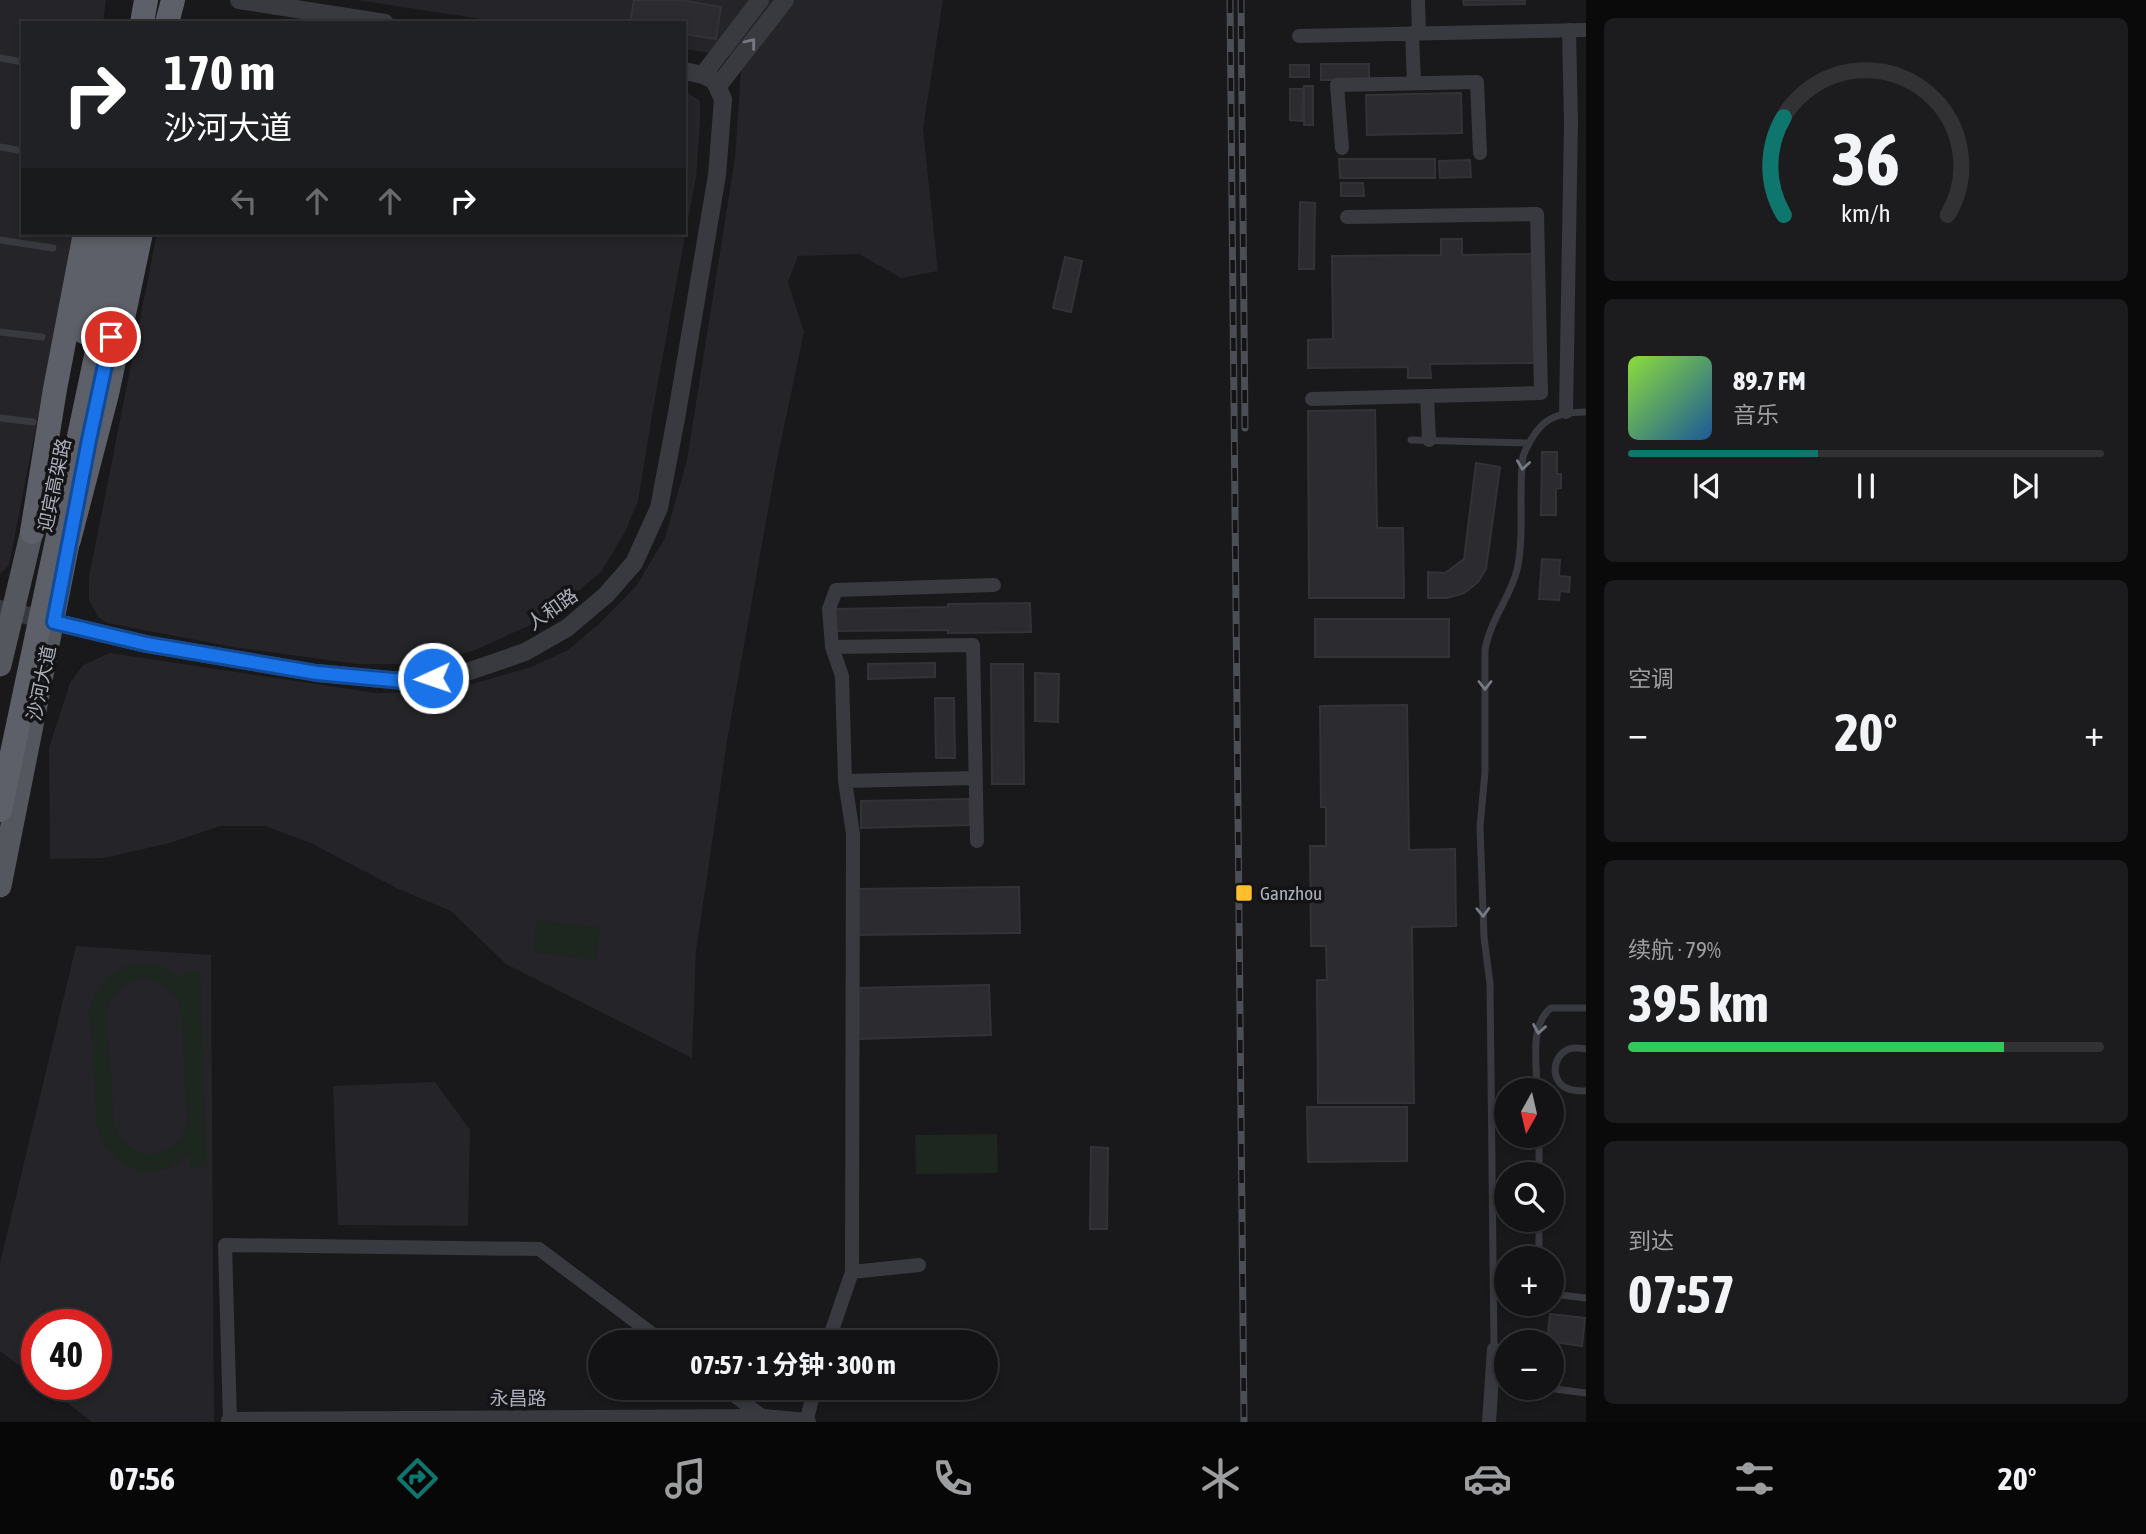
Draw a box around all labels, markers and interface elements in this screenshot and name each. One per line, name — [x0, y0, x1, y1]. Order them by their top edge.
one-way arrow — [743, 38, 756, 51]
text: 170 m — [164, 44, 275, 100]
icon: right — [49, 49, 140, 140]
text: 沙河大道 — [164, 109, 292, 146]
text: 36 — [1832, 118, 1900, 201]
icon: left — [225, 182, 263, 220]
icon: ahead — [298, 182, 336, 220]
icon: ahead — [371, 182, 409, 220]
icon: right — [444, 182, 482, 220]
text: km/h — [1841, 199, 1891, 227]
pin — [81, 307, 141, 367]
icon: arrive — [92, 318, 130, 356]
text: 89.7 FM — [1733, 366, 1806, 396]
text: 音乐 — [1733, 402, 1779, 428]
street label: 迎宾高架路 — [33, 436, 75, 534]
one-way arrow — [1515, 459, 1530, 471]
icon: previous — [1688, 467, 1726, 505]
icon: pause — [1847, 467, 1885, 505]
icon: next — [2006, 467, 2044, 505]
street label: 人和路 — [522, 584, 582, 634]
position arrow — [396, 641, 470, 715]
street label: 沙河大道 — [22, 644, 60, 722]
text: 空调 — [1628, 666, 1674, 692]
one-way arrow — [1477, 680, 1493, 691]
text: 20° — [1834, 702, 1898, 762]
text: − — [1628, 711, 1648, 754]
text: + — [2084, 711, 2104, 754]
place label: Ganzhou — [1260, 882, 1322, 904]
marker: Ganzhou — [1234, 883, 1254, 903]
one-way arrow — [1476, 907, 1491, 918]
text: 续航 · 79% — [1628, 937, 1721, 963]
text: 395 km — [1628, 973, 1769, 1033]
one-way arrow — [1532, 1024, 1547, 1035]
north arrow — [1494, 1078, 1564, 1148]
map controls — [1494, 1078, 1564, 1400]
button: search — [1494, 1162, 1564, 1232]
text: 到达 — [1628, 1228, 1674, 1254]
button: + — [1494, 1246, 1564, 1316]
text: 07:57 — [1628, 1264, 1735, 1324]
speed limit sign: 40 — [21, 1309, 112, 1400]
button: − — [1494, 1330, 1564, 1400]
text: 07:57 · 1 分钟 · 300 m — [690, 1350, 896, 1380]
street label: 永昌路 — [489, 1387, 547, 1409]
icon: directions — [393, 1454, 442, 1503]
icon: music — [661, 1454, 710, 1503]
icon: phone — [928, 1454, 977, 1503]
icon: climate — [1196, 1454, 1245, 1503]
icon: car — [1463, 1454, 1512, 1503]
icon: filters — [1730, 1454, 1779, 1503]
text: 07:56 — [109, 1460, 175, 1497]
text: 20° — [1998, 1460, 2037, 1497]

